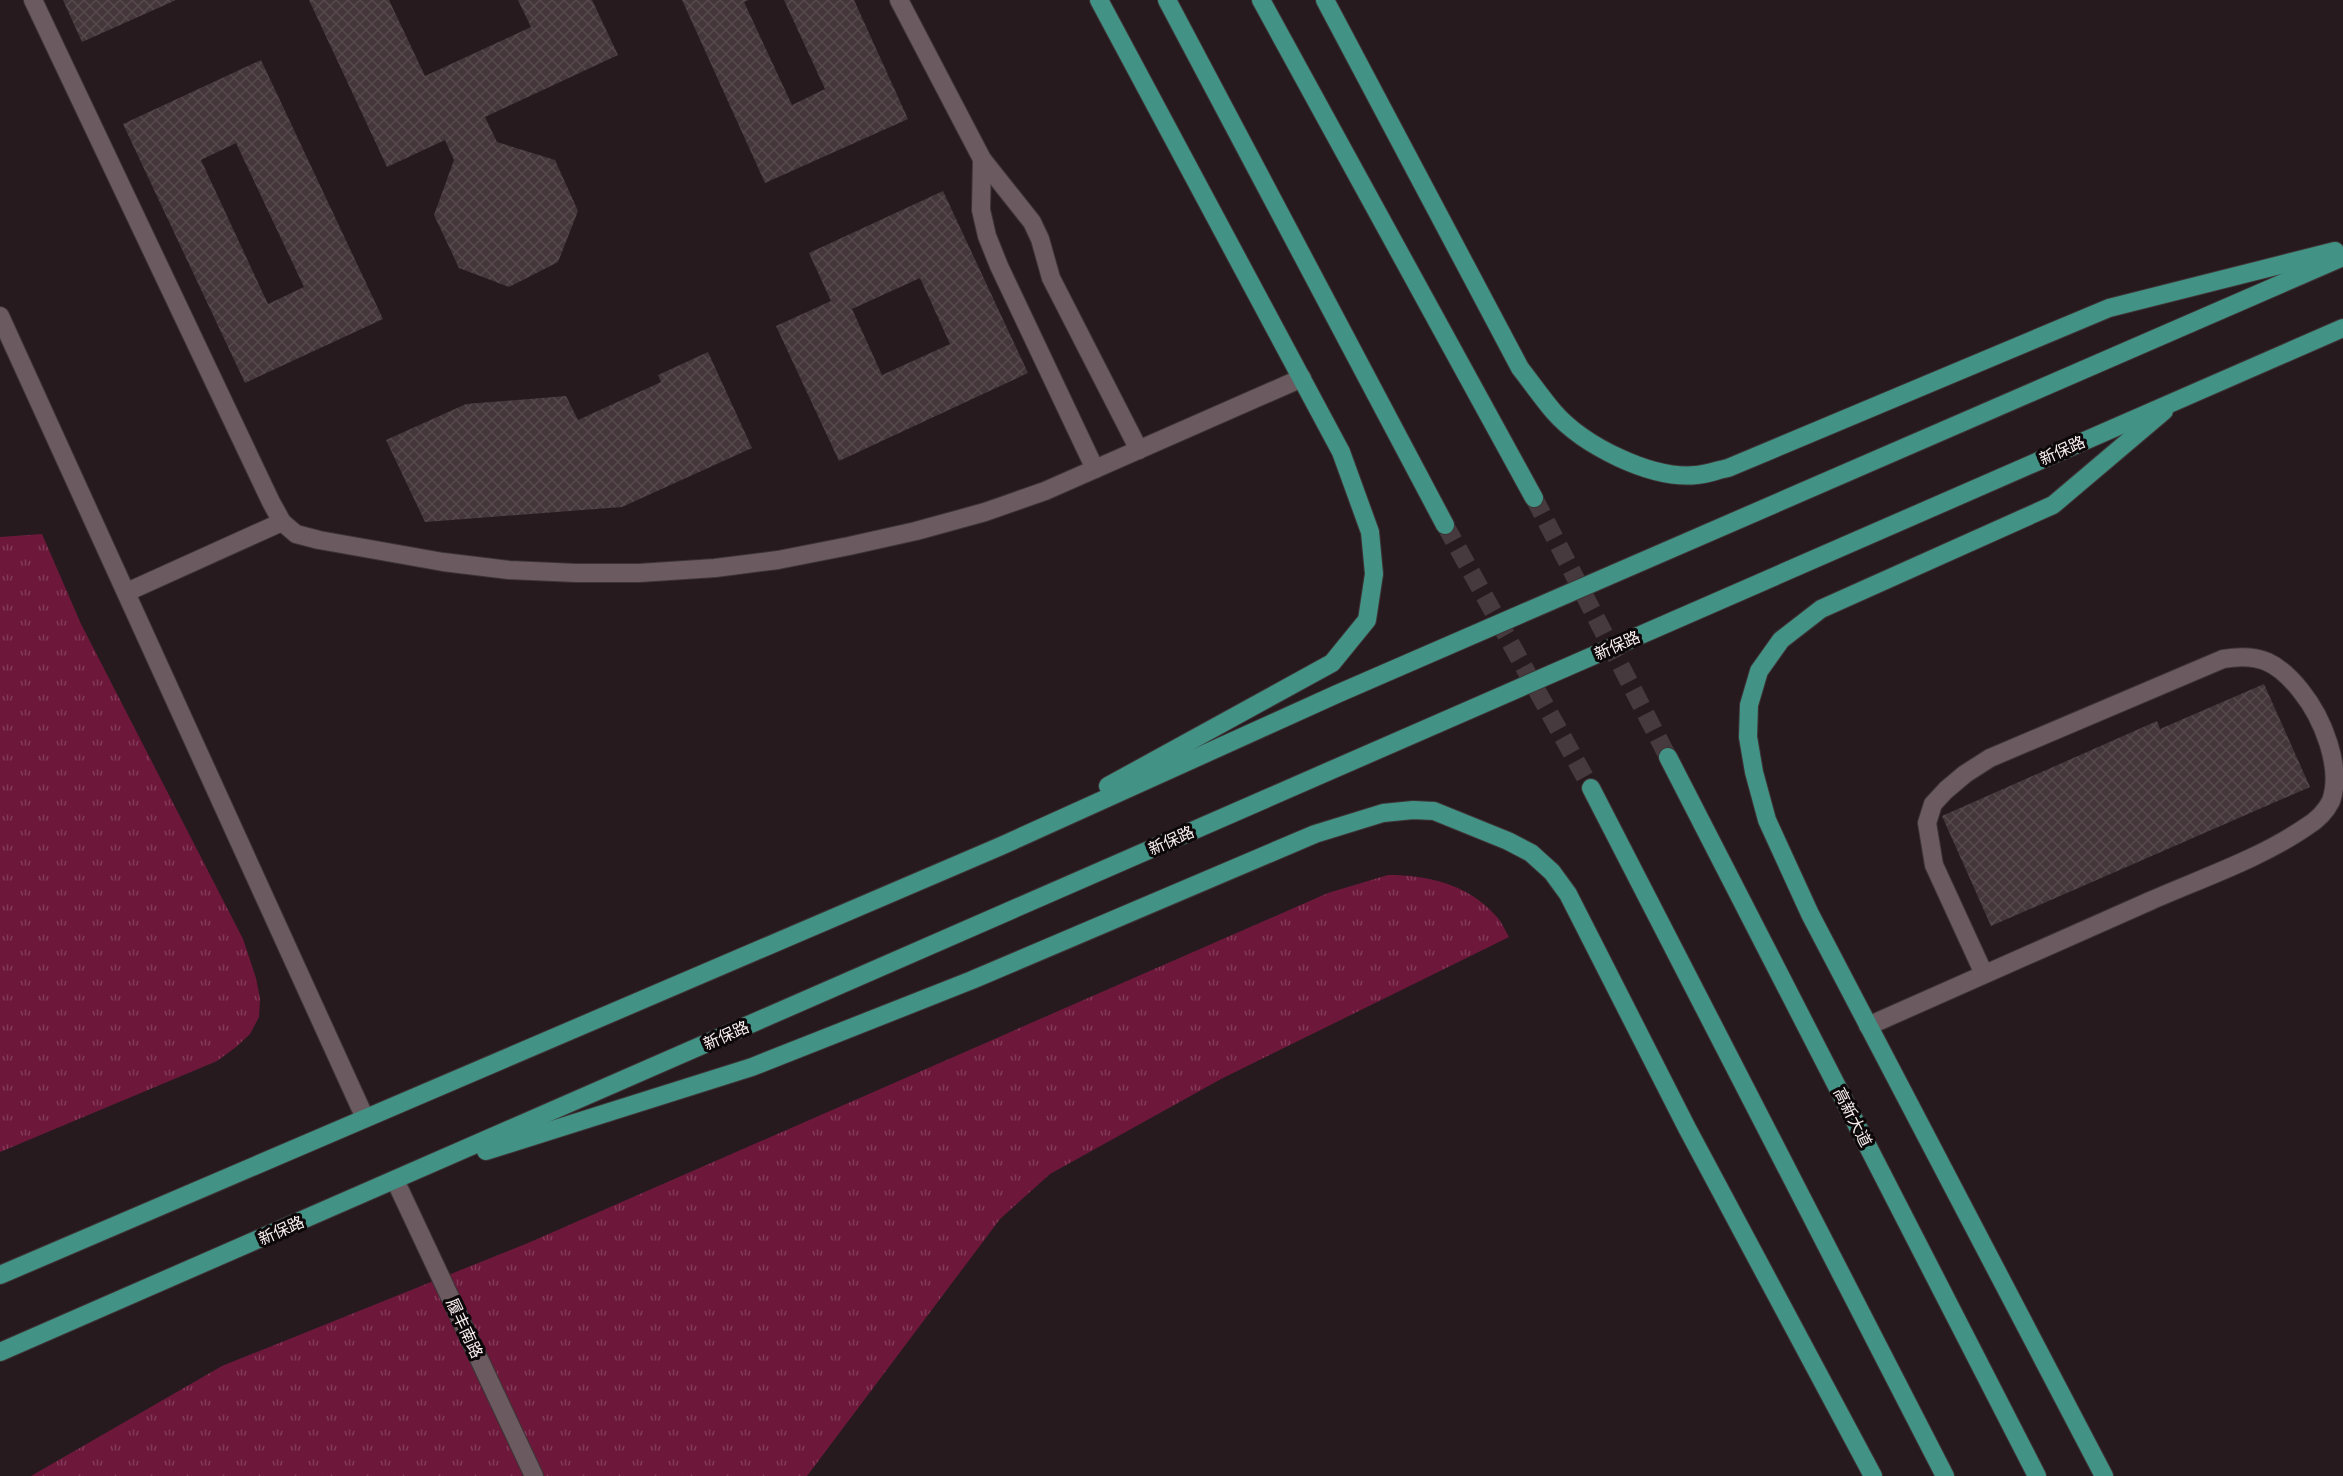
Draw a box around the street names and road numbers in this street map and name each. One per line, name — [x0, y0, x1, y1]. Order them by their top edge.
street label: 新保路 — [2037, 433, 2088, 470]
street label: 新保路 — [1592, 628, 1643, 665]
street label: 新保路 — [1146, 823, 1197, 860]
street label: 新保路 — [701, 1018, 752, 1055]
street label: 高新大道 — [1829, 1085, 1875, 1151]
street label: 新保路 — [256, 1213, 307, 1250]
street label: 履丰南路 — [442, 1296, 486, 1362]

